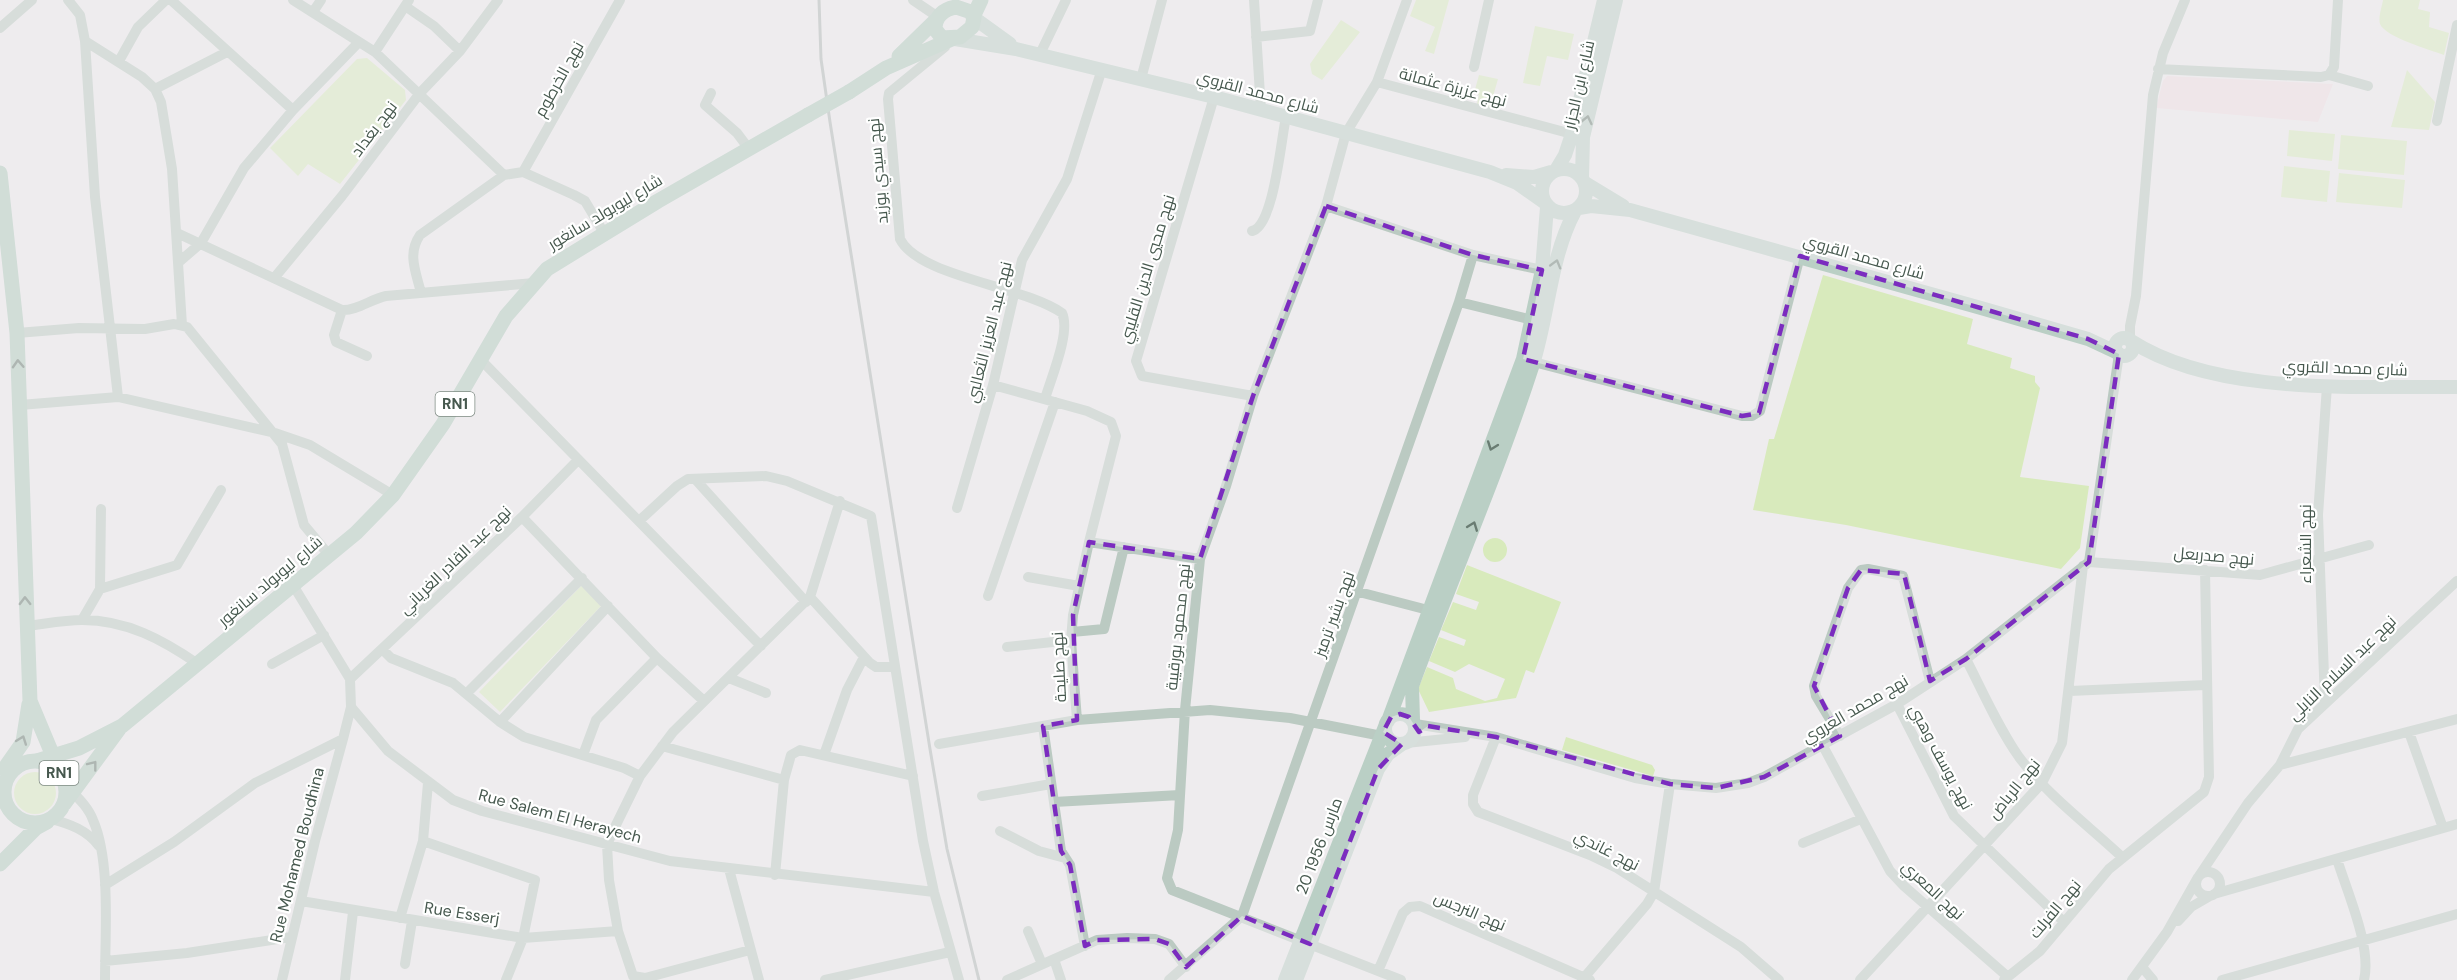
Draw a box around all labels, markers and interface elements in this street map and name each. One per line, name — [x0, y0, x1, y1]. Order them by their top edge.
street label: نهج الخرطوم — [530, 37, 589, 121]
street label: شارع ابن الجزار — [1558, 38, 1600, 133]
street label: نهج عزيزة عثمانة — [1397, 63, 1509, 112]
street label: شارع محمد القروي — [1194, 66, 1321, 121]
street label: نهج بغداد — [346, 97, 402, 162]
one-way arrow — [1580, 116, 1593, 126]
street label: نهج سيدي بوزيد — [863, 117, 896, 225]
street label: شارع ليوبولد سانغور — [543, 169, 667, 256]
street label: نهج محيي الدين القليبي — [1114, 192, 1182, 347]
street label: شارع محمد القروي — [1800, 230, 1927, 287]
street label: نهج عبد العزيز الثعالبي — [961, 259, 1020, 406]
one-way arrow — [1549, 259, 1561, 270]
street label: شارع محمد القروي — [2282, 355, 2408, 384]
one-way arrow — [11, 360, 24, 369]
road number: RN1 — [436, 392, 474, 416]
one-way arrow — [1486, 441, 1499, 451]
street label: نهج عبد القادر الغرياني — [394, 501, 518, 621]
street label: نهج الشعراء — [2295, 504, 2317, 584]
one-way arrow — [1466, 522, 1478, 533]
street label: شارع ليوبولد سانغور — [213, 531, 327, 632]
street label: نهج صدربعل — [2173, 542, 2255, 571]
street label: نهج محمود بورقيبة — [1161, 563, 1196, 691]
street label: نهج بشير ترميز — [1308, 568, 1360, 661]
one-way arrow — [19, 597, 32, 606]
street label: نهج عبد السلام النابلي — [2283, 611, 2403, 727]
street label: نهج صليحة — [1047, 631, 1072, 703]
street label: نهج محمد العروي — [1798, 670, 1913, 751]
street label: نهج يوسف وهبي — [1902, 701, 1978, 815]
one-way arrow — [15, 735, 28, 746]
street label: نهج الرياض — [1983, 754, 2046, 824]
road number: RN1 — [40, 761, 78, 785]
one-way arrow — [86, 761, 97, 772]
street label: Rue Mohamed Boudhina — [265, 765, 329, 945]
street label: Rue Salem El Herayech — [476, 784, 644, 848]
street label: 20 مارس 1956 — [1291, 795, 1347, 897]
street label: نهج غاندي — [1569, 825, 1643, 878]
street label: نهج المعري — [1895, 856, 1969, 926]
street label: نهج الفرلت — [2024, 875, 2086, 943]
street label: نهج النرجس — [1430, 886, 1509, 936]
street label: Rue Esserj — [423, 897, 501, 929]

